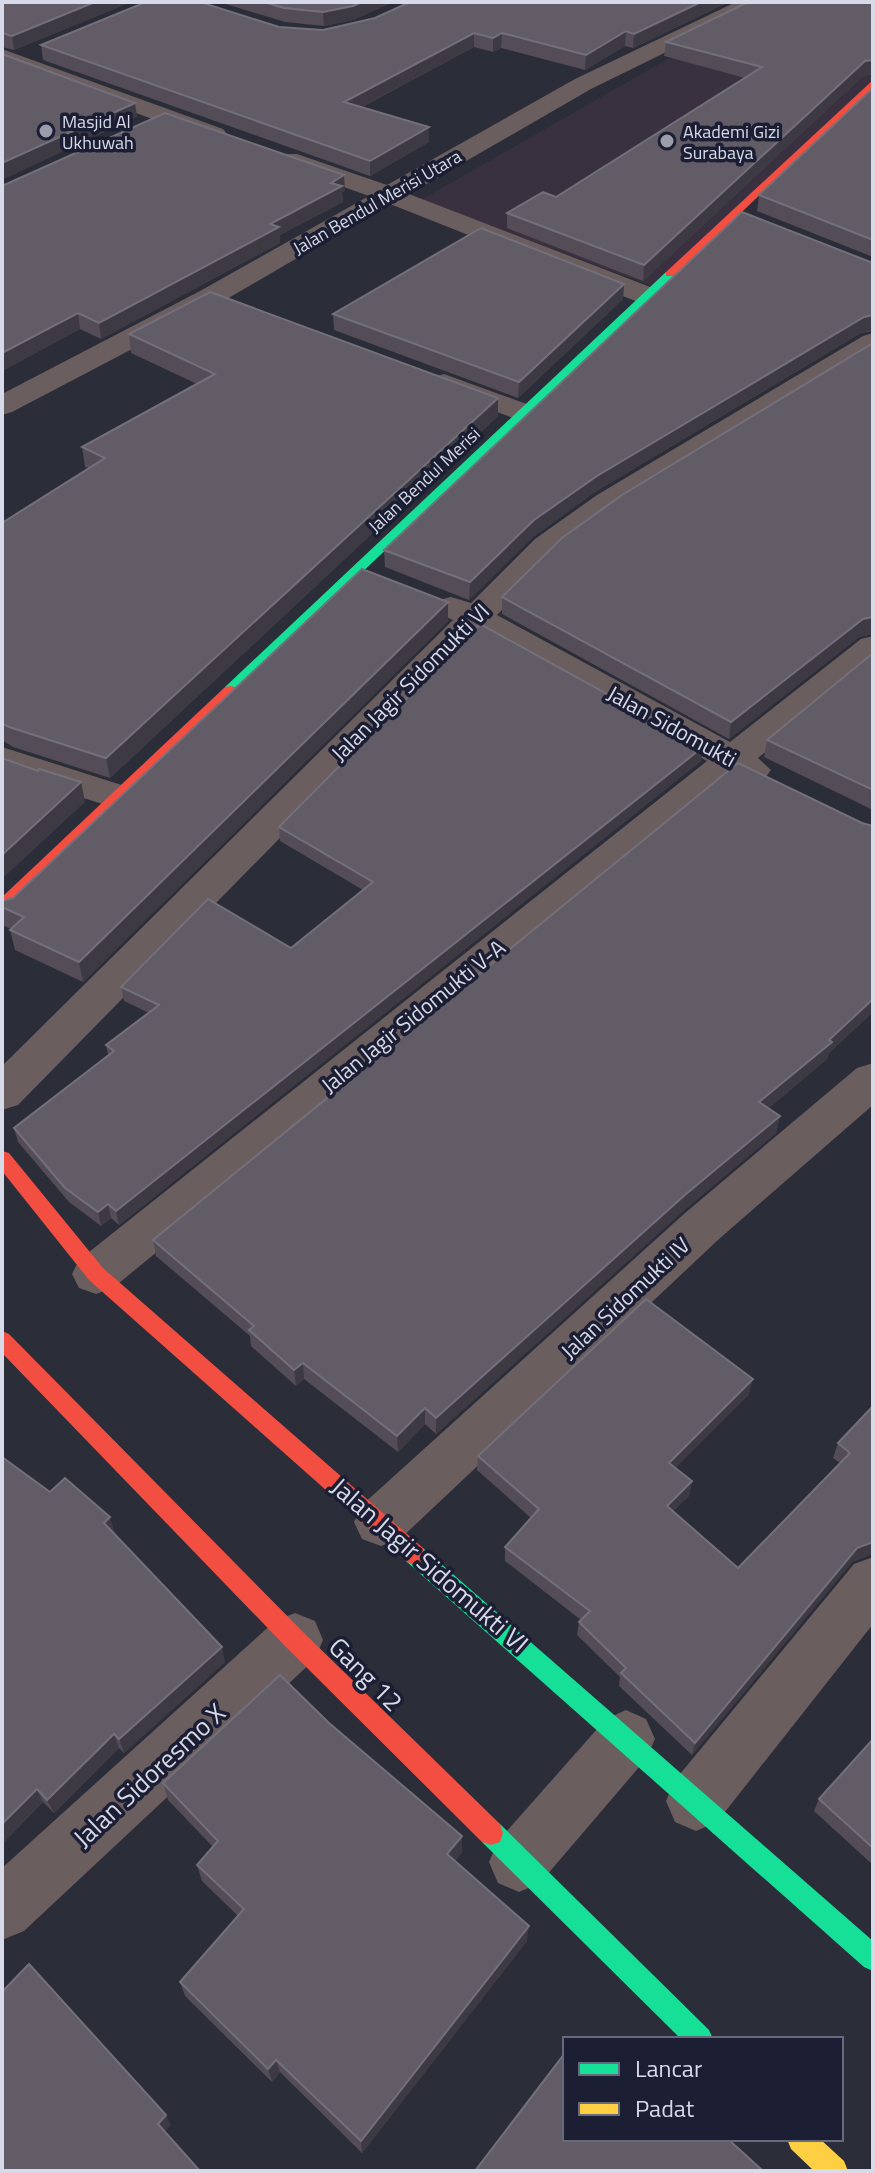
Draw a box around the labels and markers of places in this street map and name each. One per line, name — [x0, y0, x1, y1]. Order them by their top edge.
place label: Masjid Al Ukhuwah — [62, 108, 134, 156]
place label: Akademi Gizi Surabaya — [683, 118, 780, 166]
marker: Masjid Al Ukhuwah — [37, 122, 55, 140]
marker: Akademi Gizi Surabaya — [658, 132, 676, 150]

